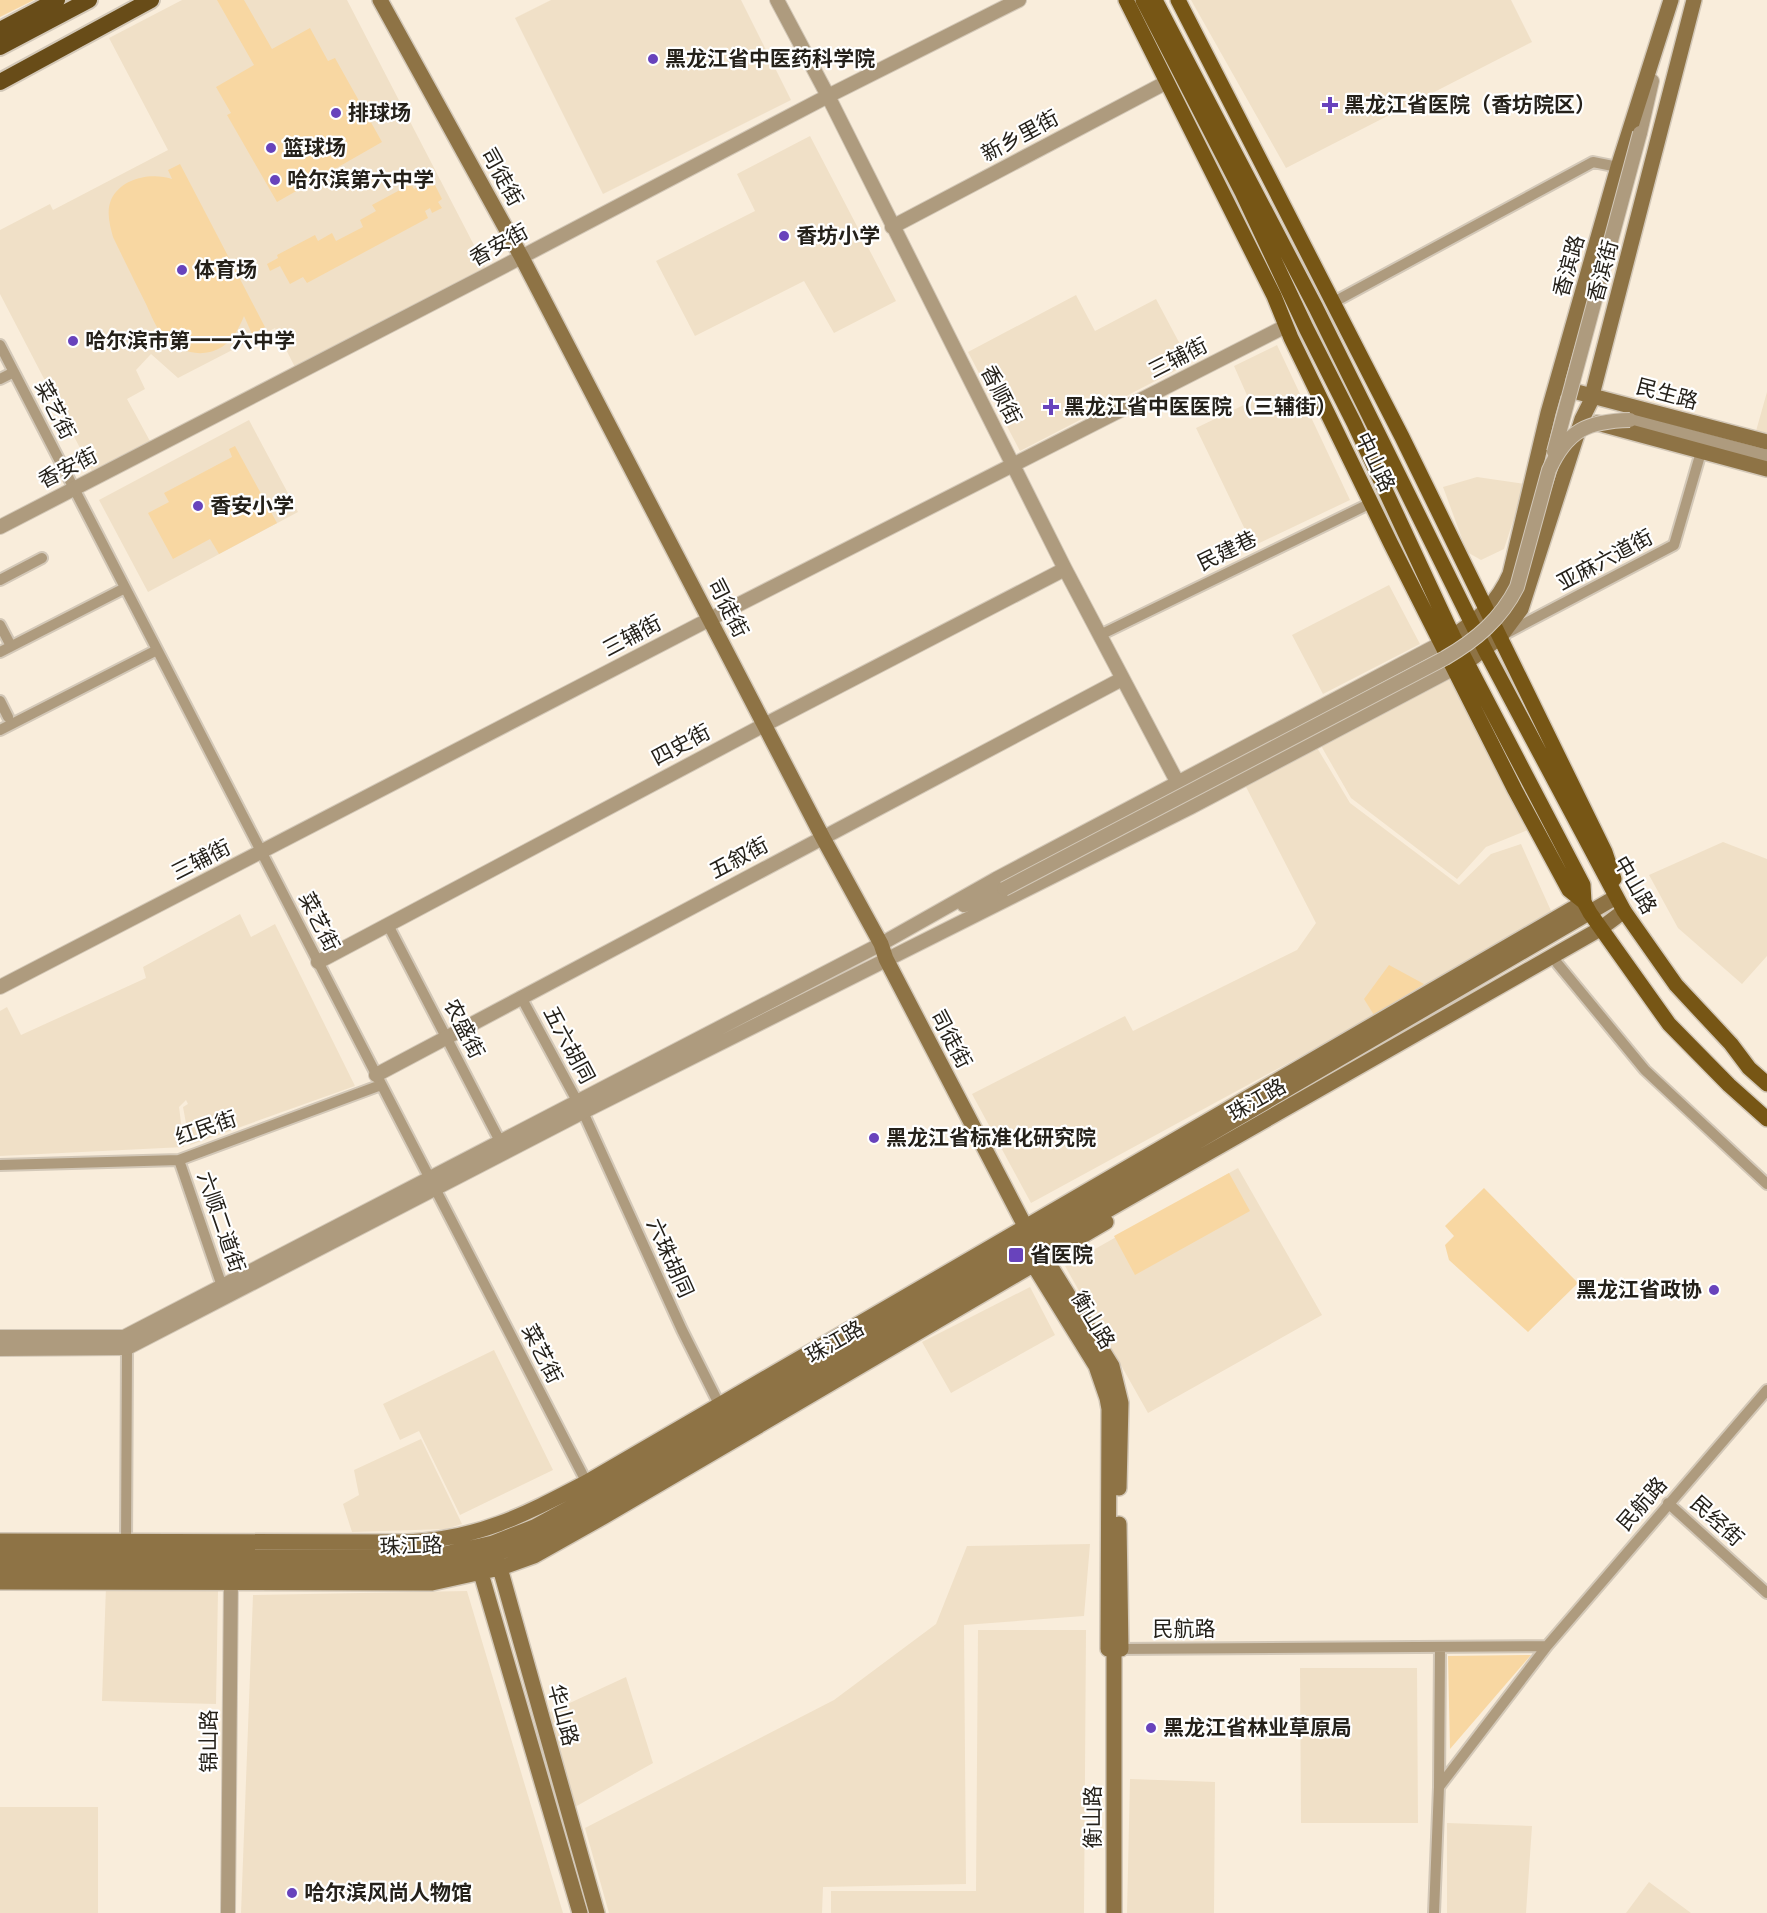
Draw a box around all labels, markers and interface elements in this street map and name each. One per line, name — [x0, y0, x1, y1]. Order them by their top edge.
place label: 黑龙江省中医药科学院 — [665, 45, 875, 72]
marker: 黑龙江省中医药科学院 — [646, 52, 660, 66]
place label: 黑龙江省医院（香坊院区） — [1344, 91, 1596, 118]
marker: 黑龙江省医院（香坊院区） — [1321, 96, 1339, 114]
place label: 排球场 — [348, 99, 411, 126]
street label: 新乡里街 — [976, 104, 1063, 167]
marker: 排球场 — [329, 106, 343, 120]
place label: 篮球场 — [283, 134, 346, 161]
marker: 篮球场 — [264, 141, 278, 155]
street label: 司徒街 — [475, 143, 530, 211]
place label: 哈尔滨第六中学 — [287, 166, 434, 193]
marker: 哈尔滨第六中学 — [268, 173, 282, 187]
street label: 香安街 — [465, 217, 533, 272]
place label: 香坊小学 — [796, 222, 880, 249]
marker: 香坊小学 — [777, 229, 791, 243]
street label: 香滨路 — [1547, 232, 1590, 300]
street label: 香滨街 — [1581, 237, 1624, 305]
place label: 体育场 — [194, 256, 257, 283]
marker: 体育场 — [175, 263, 189, 277]
place label: 哈尔滨市第一一六中学 — [85, 327, 295, 354]
street label: 三辅街 — [1144, 331, 1212, 384]
marker: 哈尔滨市第一一六中学 — [66, 334, 80, 348]
street label: 香顺街 — [975, 361, 1028, 429]
street label: 民生路 — [1633, 372, 1701, 415]
street label: 菜艺街 — [29, 376, 82, 444]
place label: 黑龙江省中医医院（三辅街） — [1064, 393, 1337, 420]
marker: 黑龙江省中医医院（三辅街） — [1042, 398, 1060, 416]
street label: 中山路 — [1350, 428, 1401, 496]
street label: 香安街 — [34, 441, 102, 494]
place label: 香安小学 — [210, 492, 294, 519]
marker: 香安小学 — [191, 499, 205, 513]
street label: 亚麻六道街 — [1552, 523, 1657, 596]
street label: 民建巷 — [1193, 525, 1261, 576]
street label: 司徒街 — [702, 574, 755, 642]
street label: 三辅街 — [598, 609, 666, 662]
street label: 四史街 — [647, 718, 715, 771]
street label: 五叙街 — [705, 831, 773, 884]
street label: 三辅街 — [167, 833, 235, 886]
street label: 中山路 — [1608, 851, 1663, 919]
street label: 菜艺街 — [293, 888, 346, 956]
street label: 农盛街 — [438, 995, 491, 1063]
street label: 五六胡同 — [538, 1001, 601, 1088]
street label: 司徒街 — [925, 1005, 978, 1073]
street label: 珠江路 — [1223, 1072, 1291, 1127]
street label: 红民街 — [172, 1105, 240, 1151]
place label: 黑龙江省标准化研究院 — [886, 1124, 1096, 1151]
marker: 黑龙江省标准化研究院 — [867, 1131, 881, 1145]
street label: 六顺二道街 — [192, 1168, 251, 1276]
street label: 六珠胡同 — [641, 1214, 700, 1302]
place label: 省医院 — [1030, 1241, 1093, 1268]
marker: 省医院 — [1007, 1246, 1025, 1264]
place label: 黑龙江省政协 — [1576, 1276, 1702, 1303]
marker: 黑龙江省政协 — [1707, 1283, 1721, 1297]
street label: 衡山路 — [1066, 1286, 1121, 1354]
street label: 珠江路 — [801, 1314, 869, 1369]
street label: 菜艺街 — [516, 1320, 569, 1388]
street label: 民航路 — [1611, 1471, 1672, 1536]
street label: 民经街 — [1685, 1490, 1750, 1552]
street label: 珠江路 — [379, 1531, 443, 1560]
street label: 民航路 — [1153, 1615, 1216, 1642]
street label: 华山路 — [542, 1681, 585, 1749]
street label: 锦山路 — [195, 1710, 222, 1773]
place label: 黑龙江省林业草原局 — [1163, 1714, 1352, 1741]
marker: 黑龙江省林业草原局 — [1144, 1721, 1158, 1735]
street label: 衡山路 — [1079, 1786, 1106, 1849]
place label: 哈尔滨风尚人物馆 — [304, 1879, 472, 1906]
marker: 哈尔滨风尚人物馆 — [285, 1886, 299, 1900]

